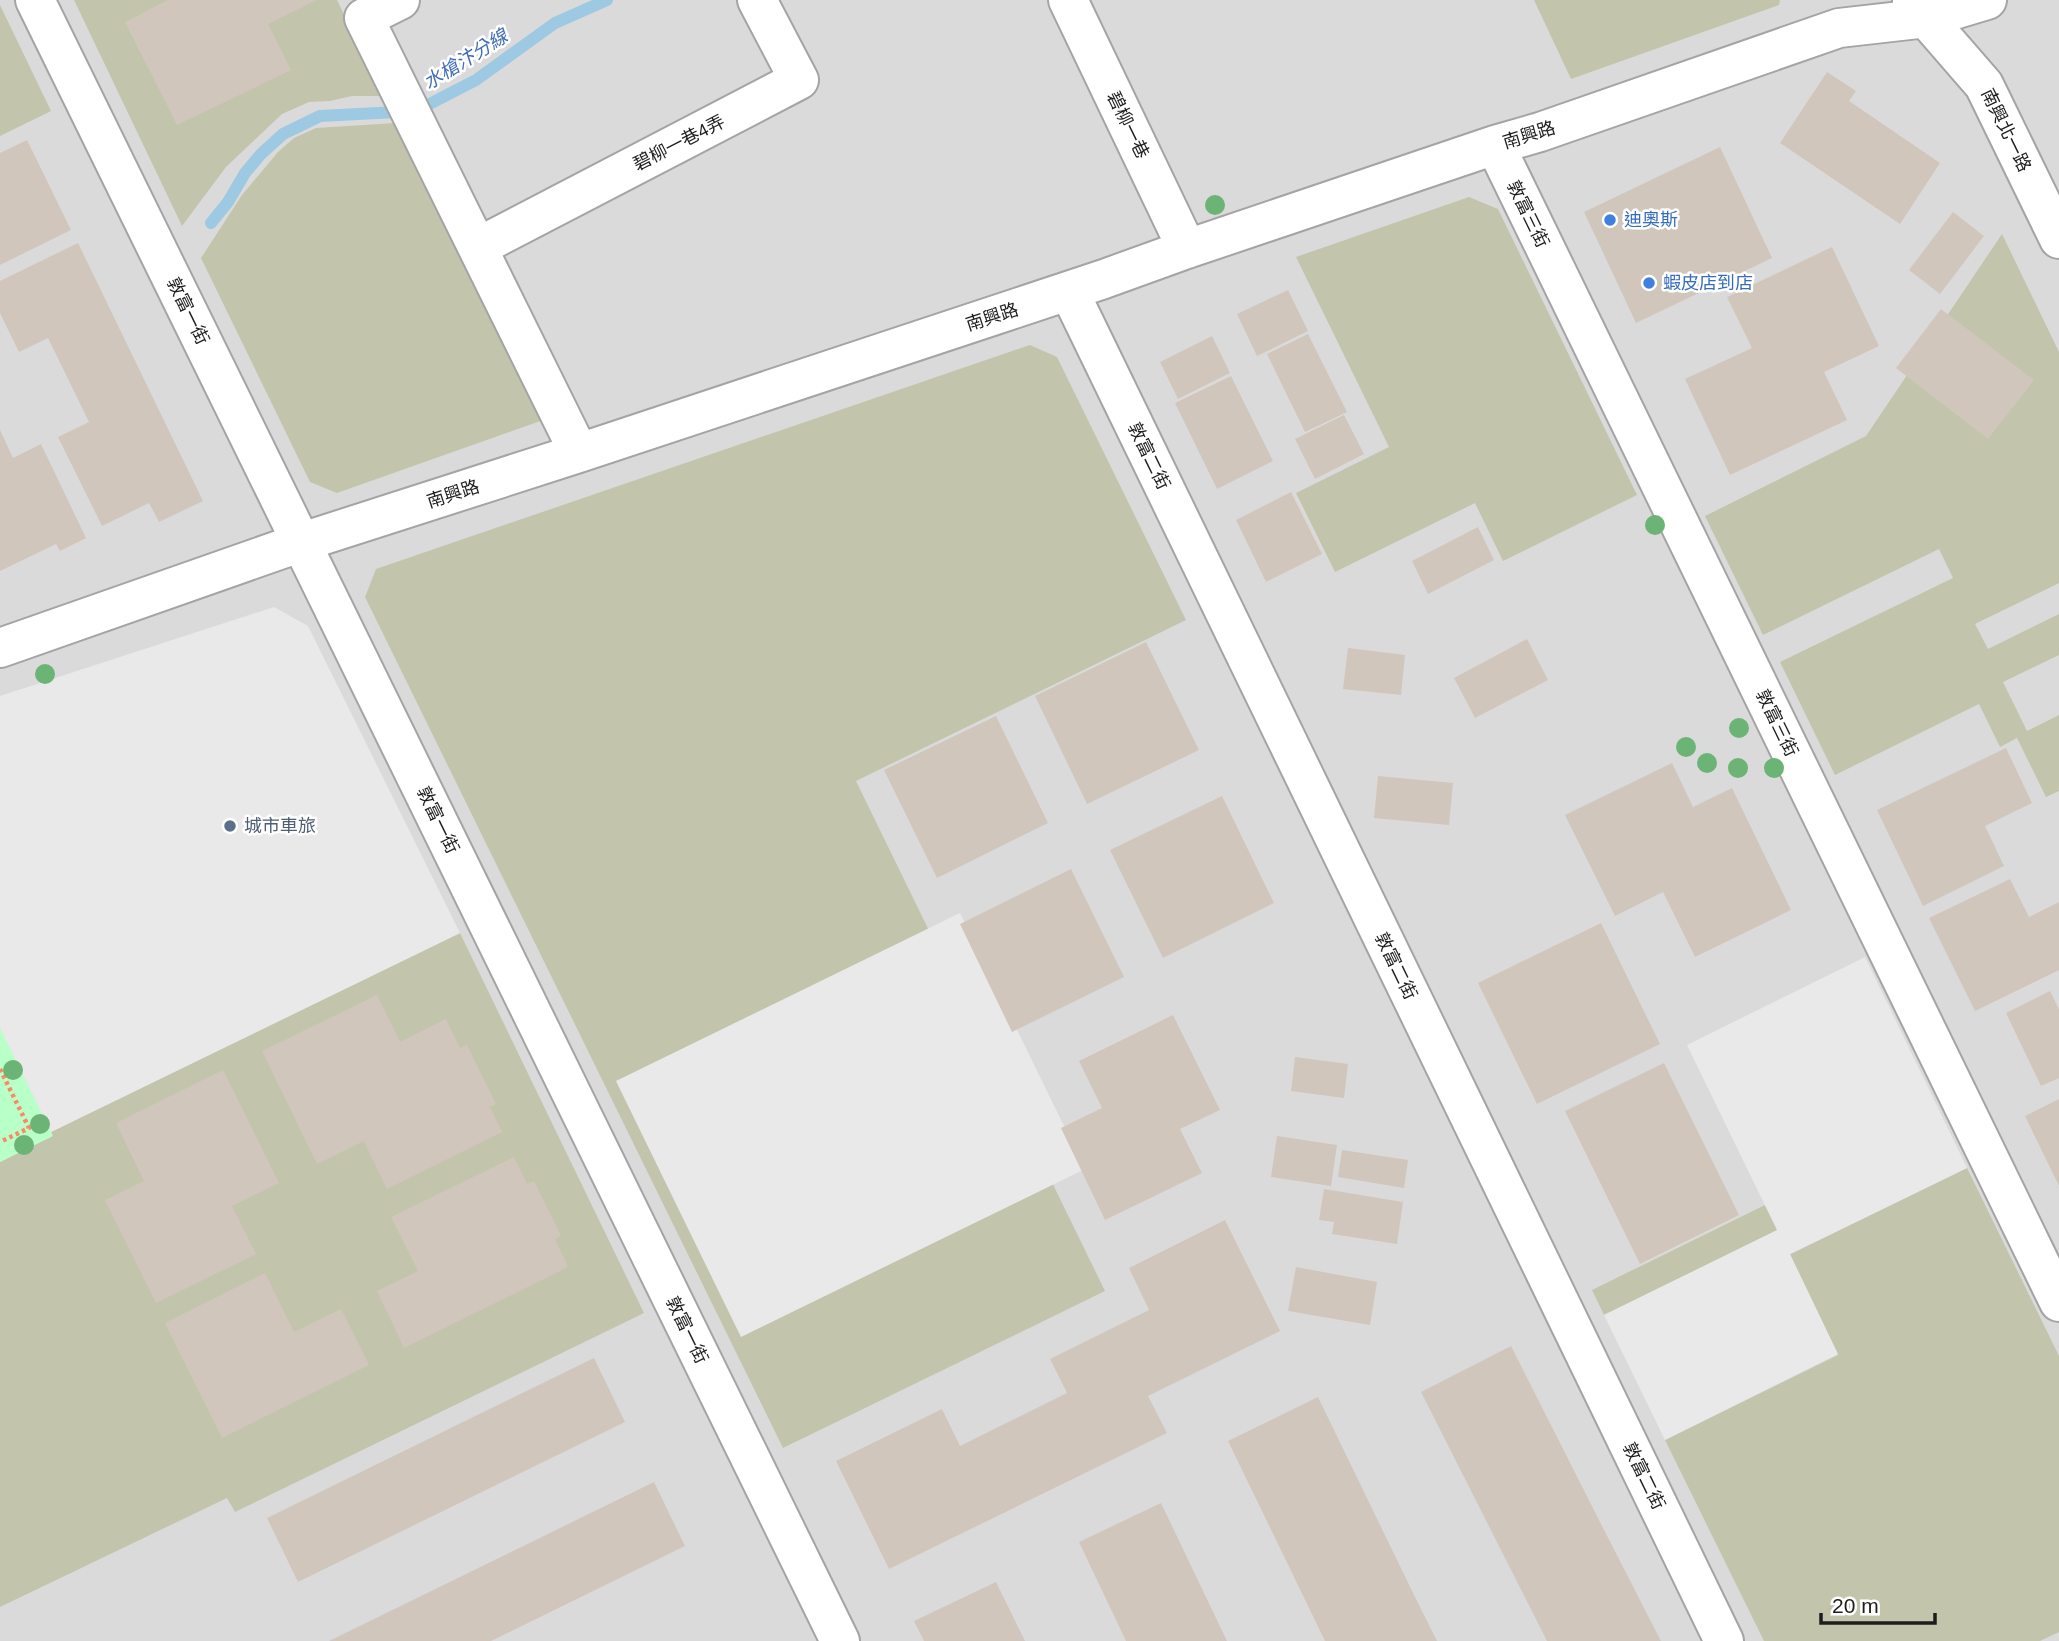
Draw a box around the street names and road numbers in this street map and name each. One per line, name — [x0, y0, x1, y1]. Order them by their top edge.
street label: 南興北一路 — [1977, 85, 2035, 175]
street label: 碧柳一巷 — [1103, 88, 1153, 162]
street label: 碧柳一巷4弄 — [630, 111, 728, 175]
street label: 南興路 — [1500, 118, 1558, 152]
street label: 敦富三街 — [1503, 177, 1553, 251]
street label: 敦富一街 — [163, 274, 213, 348]
street label: 南興路 — [963, 299, 1021, 335]
street label: 敦富二街 — [1124, 419, 1174, 493]
street label: 南興路 — [424, 476, 482, 512]
street label: 敦富三街 — [1752, 686, 1802, 760]
street label: 敦富一街 — [413, 783, 463, 857]
street label: 敦富二街 — [1371, 929, 1421, 1003]
street label: 敦富一街 — [662, 1293, 712, 1367]
street label: 敦富二街 — [1619, 1439, 1669, 1513]

